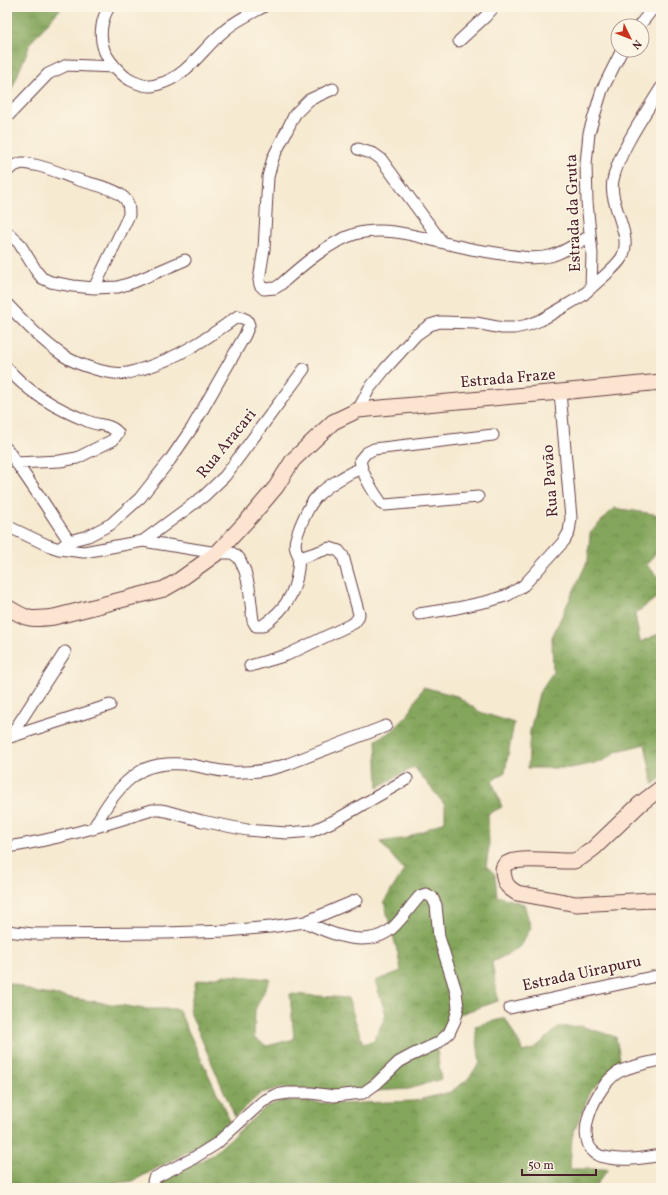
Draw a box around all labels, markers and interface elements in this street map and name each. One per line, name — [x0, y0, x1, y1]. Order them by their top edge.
north arrow — [610, 18, 650, 58]
text: N — [628, 36, 644, 52]
street label: Estrada da Gruta — [561, 154, 587, 272]
street label: Estrada Fraze — [459, 364, 557, 394]
street label: Rua Aracari — [192, 404, 262, 483]
street label: Rua Pavão — [537, 444, 565, 518]
street label: Estrada Uirapuru — [520, 951, 644, 997]
scale bar — [522, 1151, 596, 1177]
text: 50 m — [528, 1158, 554, 1174]

